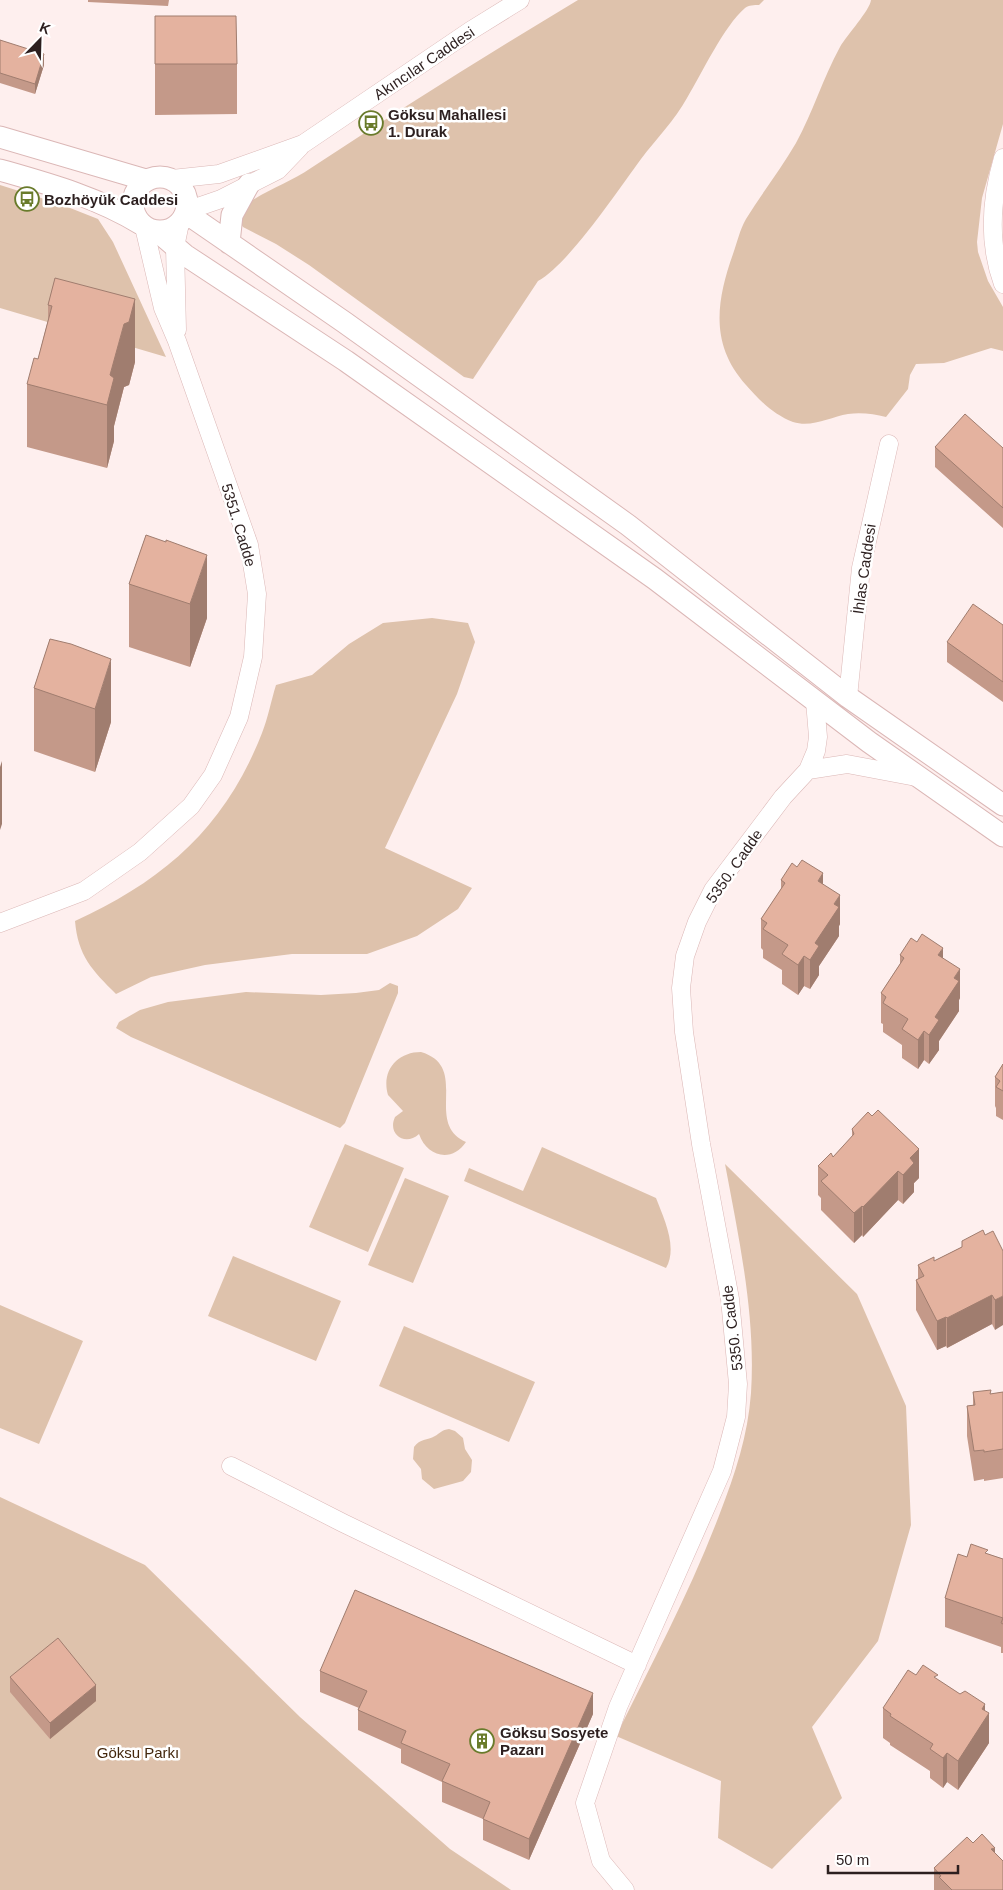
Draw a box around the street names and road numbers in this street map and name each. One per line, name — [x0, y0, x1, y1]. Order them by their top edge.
street label: Akıncılar Caddesi — [371, 23, 477, 103]
street label: 5351. Cadde — [218, 481, 260, 569]
street label: İhlas Caddesi — [849, 523, 879, 615]
street label: 5350. Cadde — [702, 826, 766, 906]
street label: 5350. Cadde — [718, 1284, 746, 1372]

